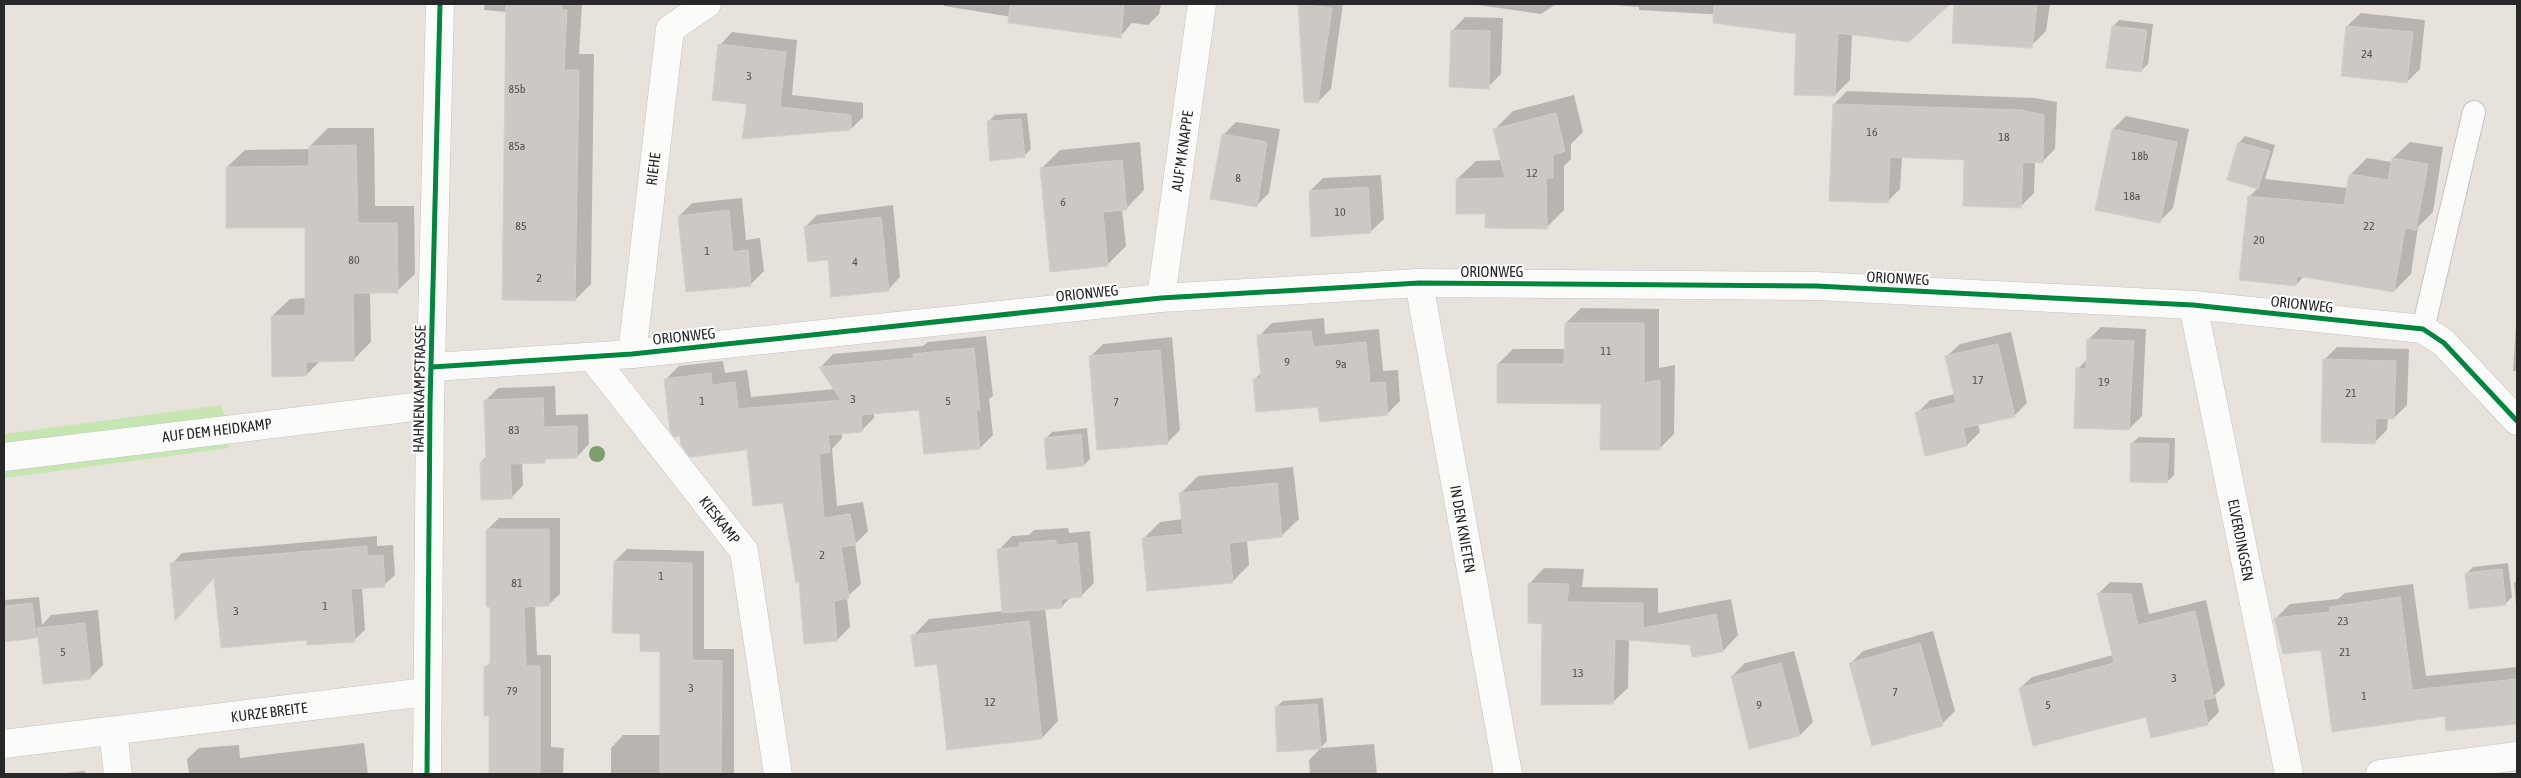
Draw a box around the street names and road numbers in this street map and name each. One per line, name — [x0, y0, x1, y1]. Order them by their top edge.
street label: AUF'M KNAPPE — [1168, 109, 1196, 193]
street label: RIEHE — [643, 151, 664, 186]
street label: ORIONWEG — [1461, 263, 1523, 280]
street label: ORIONWEG — [1866, 268, 1930, 288]
street label: ORIONWEG — [1055, 281, 1119, 305]
street label: ORIONWEG — [2270, 292, 2334, 316]
street label: HAHNENKAMPSTRASSE — [409, 324, 429, 453]
street label: ORIONWEG — [652, 324, 716, 348]
street label: AUF DEM HEIDKAMP — [161, 415, 273, 445]
street label: IN DEN KNIETEN — [1447, 484, 1479, 574]
street label: KIESKAMP — [696, 493, 744, 547]
street label: ELVERDINGSEN — [2225, 498, 2257, 582]
street label: KURZE BREITE — [230, 699, 309, 725]

